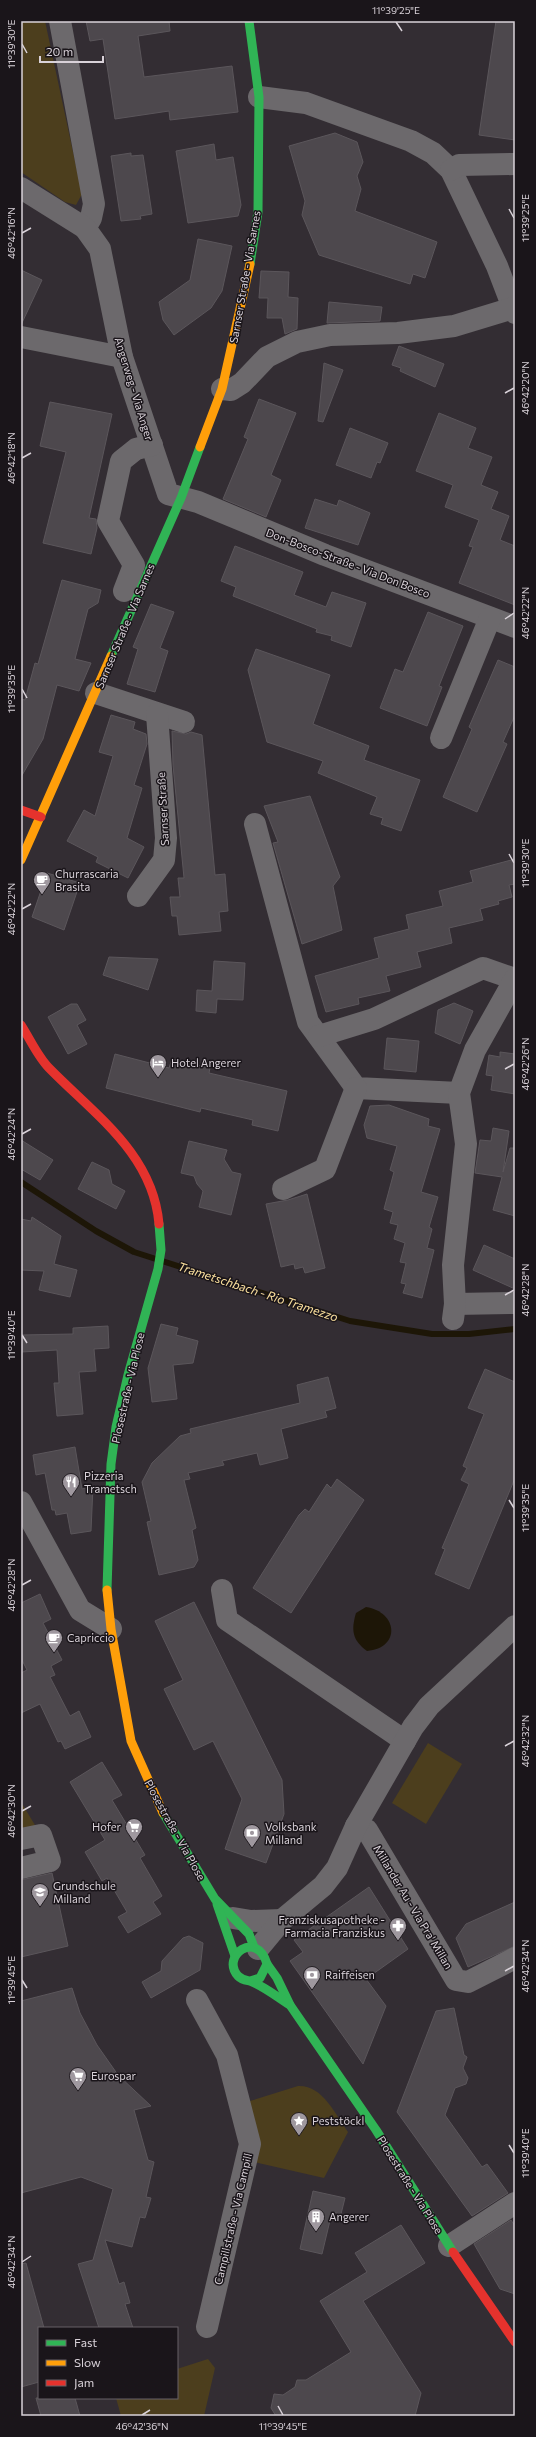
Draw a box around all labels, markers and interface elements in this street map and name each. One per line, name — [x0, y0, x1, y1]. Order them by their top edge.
text: 11°39'25"E — [372, 4, 420, 16]
text: 11°39'30"E — [5, 19, 17, 69]
scale bar — [40, 38, 103, 64]
text: 20 m — [46, 44, 73, 58]
text: 11°39'25"E — [519, 194, 531, 242]
text: 46°42'16"N — [5, 207, 17, 259]
street label: Sarnser Straße - Via Sarnes — [226, 210, 263, 344]
street label: Angerweg - Via Anger — [113, 336, 157, 443]
text: 46°42'20"N — [519, 361, 531, 415]
text: 46°42'18"N — [5, 432, 17, 484]
street label: Don-Bosco-Straße - Via Don Bosco — [264, 525, 433, 600]
street label: Sarnser Straße - Via Sarnes — [92, 561, 157, 690]
text: 46°42'22"N — [519, 587, 531, 639]
text: 11°39'35"E — [5, 665, 17, 713]
street label: Sarnser Straße — [154, 772, 171, 846]
text: 11°39'30"E — [519, 838, 531, 888]
place label: Churrascaria Brasita — [55, 867, 119, 893]
cafe icon: Churrascaria Brasita — [32, 870, 52, 895]
text: 46°42'22"N — [5, 883, 17, 935]
text: 46°42'26"N — [519, 1037, 531, 1091]
hotel icon: Hotel Angerer — [148, 1053, 168, 1078]
place label: Hotel Angerer — [171, 1056, 241, 1069]
text: 46°42'24"N — [5, 1108, 17, 1160]
water label: Trametschbach - Rio Tramezzo — [176, 1259, 340, 1324]
text: 46°42'28"N — [519, 1263, 531, 1317]
text: 11°39'40"E — [5, 1310, 17, 1360]
street label: Plosestraße - Via Plose — [108, 1331, 147, 1444]
place label: Pizzeria Trametsch — [84, 1469, 137, 1495]
restaurant icon: Pizzeria Trametsch — [61, 1472, 81, 1497]
text: 11°39'35"E — [519, 1484, 531, 1532]
text: 46°42'28"N — [5, 1558, 17, 1612]
cafe icon: Capriccio — [44, 1628, 64, 1653]
place label: Capriccio — [67, 1631, 115, 1644]
text: 46°42'32"N — [519, 1715, 531, 1767]
street label: Plosestraße - Via Plose — [142, 1777, 209, 1883]
text: 46°42'30"N — [5, 1784, 17, 1838]
supermarket icon: Hofer — [124, 1817, 144, 1842]
place label: Hofer — [92, 1820, 122, 1833]
place label: Volksbank Milland — [265, 1820, 317, 1846]
bank icon: Volksbank Milland — [242, 1823, 262, 1848]
street label: Millander Au - Via Pra' Millan — [371, 1842, 456, 1971]
place label: Grundschule Milland — [53, 1879, 116, 1905]
school or university icon: Grundschule Milland — [30, 1882, 50, 1907]
place label: Franziskusapotheke - Farmacia Franziskus — [278, 1913, 385, 1939]
pharmacy icon: Franziskusapotheke - Farmacia Franziskus — [388, 1916, 408, 1941]
text: 46°42'34"N — [519, 1939, 531, 1993]
text: 11°39'45"E — [5, 1956, 17, 2004]
bank icon: Raiffeisen — [302, 1965, 322, 1990]
place label: Raiffeisen — [325, 1968, 375, 1981]
supermarket icon: Eurospar — [68, 2066, 88, 2091]
place label: Eurospar — [91, 2069, 137, 2082]
place icon: Peststöckl — [289, 2111, 309, 2136]
place label: Peststöckl — [312, 2114, 364, 2127]
text: 11°39'40"E — [519, 2128, 531, 2178]
street label: Plosestraße - Via Plose — [375, 2133, 446, 2236]
street label: Campillstraße - Via Campill — [211, 2152, 254, 2286]
building icon: Angerer — [306, 2207, 326, 2232]
place label: Angerer — [329, 2210, 370, 2223]
text: 46°42'34"N — [5, 2235, 17, 2289]
legend — [38, 2327, 178, 2399]
text: Fast — [74, 2335, 97, 2349]
text: Slow — [74, 2355, 101, 2369]
text: Jam — [74, 2375, 94, 2390]
text: 46°42'36"N — [115, 2420, 169, 2432]
text: 11°39'45"E — [259, 2420, 307, 2432]

